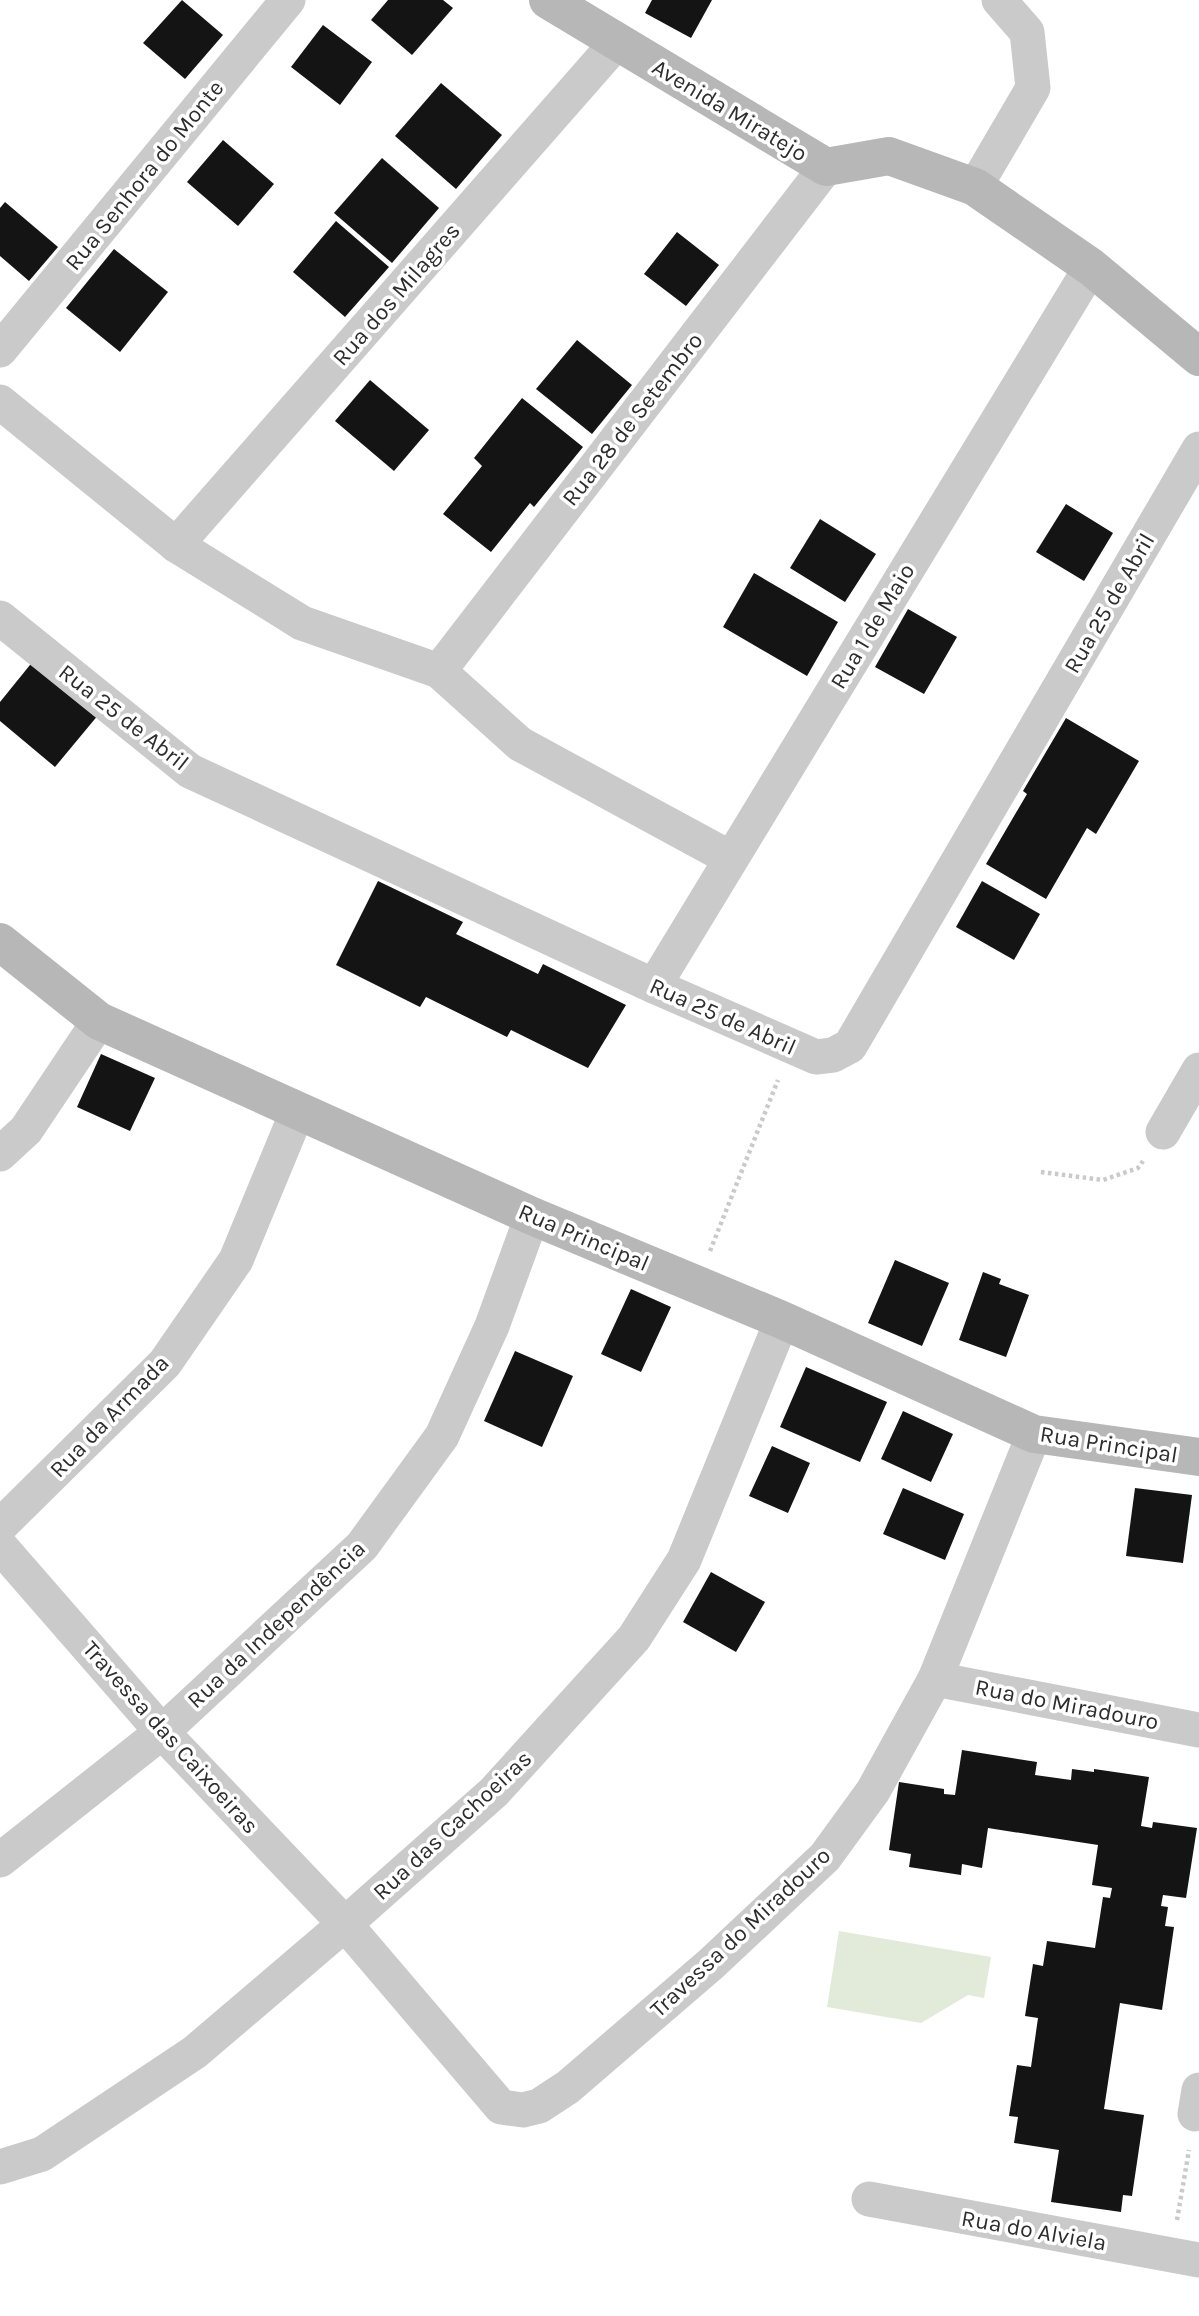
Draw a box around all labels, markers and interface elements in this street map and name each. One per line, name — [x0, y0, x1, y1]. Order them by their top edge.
street label: Avenida Miratejo — [647, 54, 812, 167]
street label: Rua Senhora do Monte — [59, 75, 229, 276]
street label: Rua dos Milagres — [327, 217, 466, 371]
street label: Rua 28 de Setembro — [556, 327, 708, 511]
street label: Rua 25 de Abril — [1058, 528, 1160, 678]
street label: Rua 1 de Maio — [824, 559, 920, 694]
street label: Rua 25 de Abril — [53, 658, 194, 776]
street label: Rua 25 de Abril — [645, 972, 800, 1061]
street label: Rua Principal — [514, 1198, 653, 1277]
street label: Rua da Armada — [44, 1349, 175, 1483]
street label: Rua Principal — [1038, 1420, 1180, 1469]
street label: Rua da Independência — [182, 1535, 371, 1714]
street label: Travessa das Caixoeiras — [77, 1635, 264, 1839]
street label: Rua do Miradouro — [973, 1673, 1161, 1735]
street label: Rua das Cachoeiras — [368, 1745, 537, 1906]
street label: Travessa do Miradouro — [645, 1842, 836, 2023]
street label: Rua do Alviela — [959, 2204, 1109, 2257]

